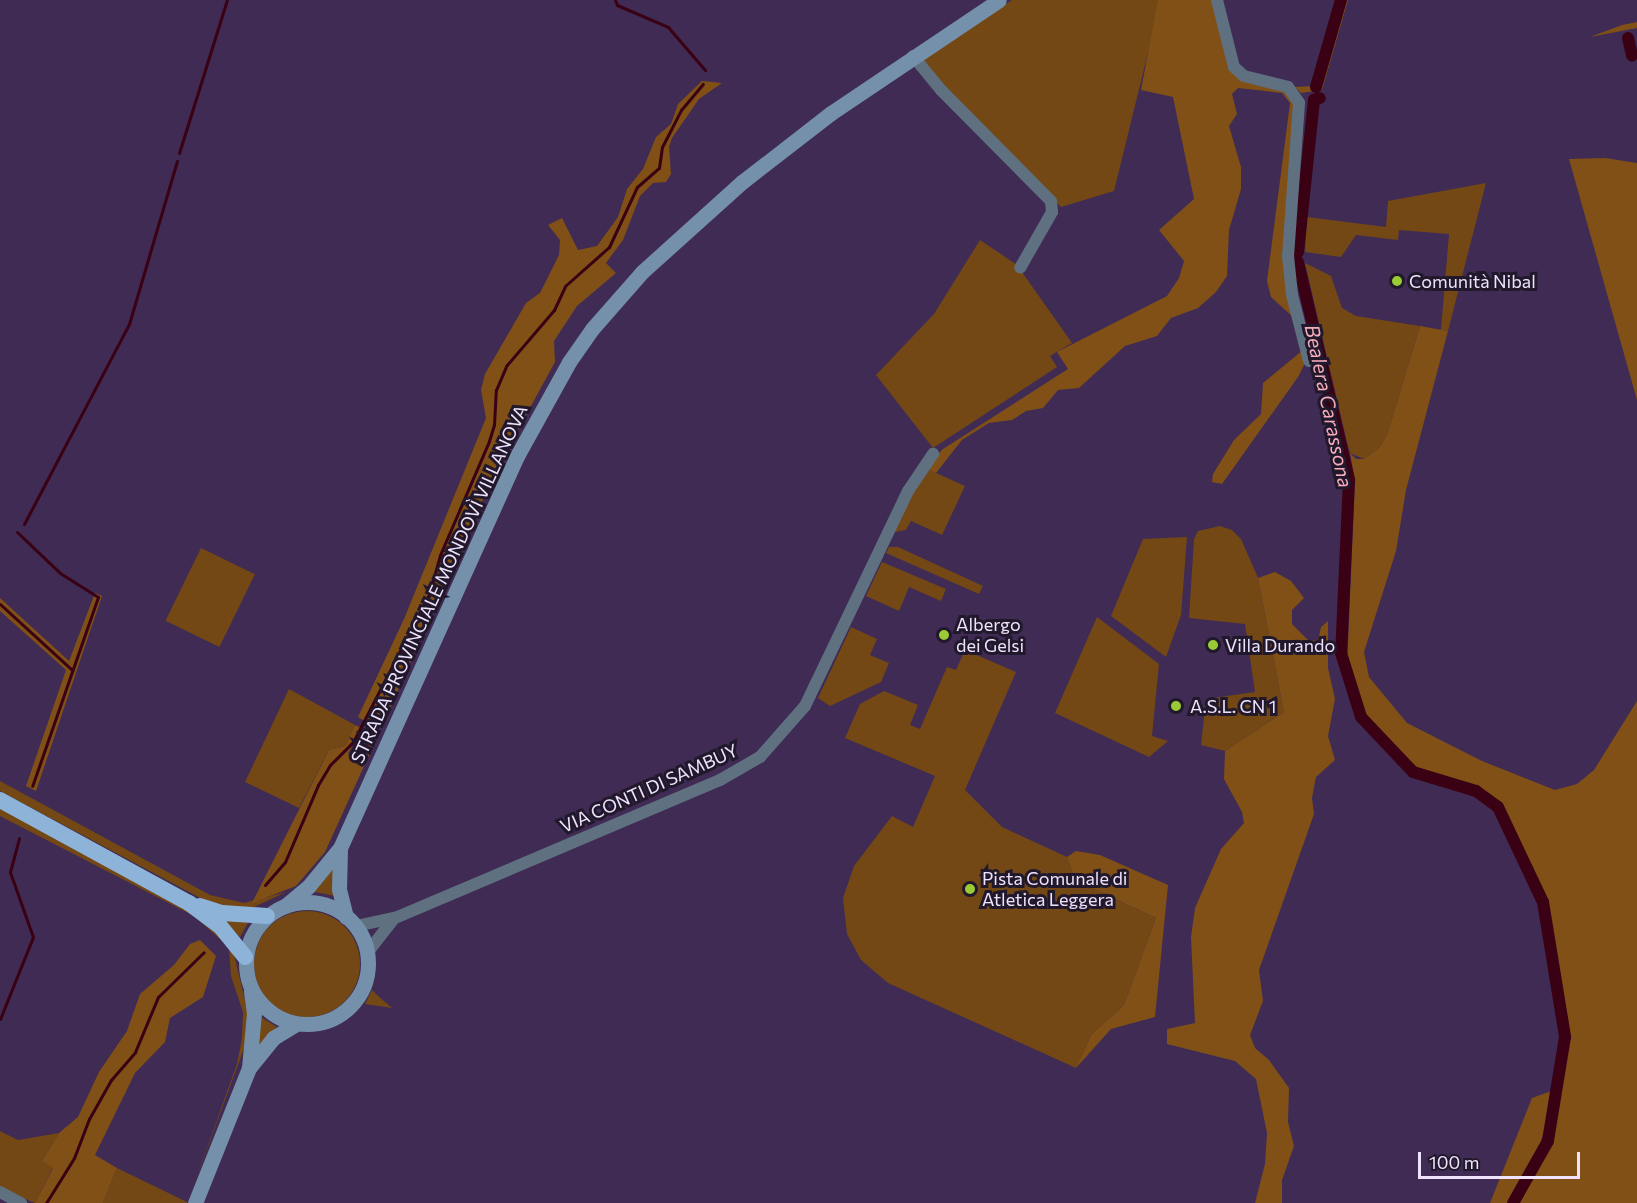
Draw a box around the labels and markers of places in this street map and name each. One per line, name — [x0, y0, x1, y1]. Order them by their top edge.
place label: Comunità Nibal — [1409, 270, 1536, 292]
marker: Comunità Nibal — [1390, 274, 1404, 288]
place label: Albergo dei Gelsi — [956, 614, 1024, 656]
marker: Albergo dei Gelsi — [937, 628, 951, 642]
place label: Villa Durando — [1225, 634, 1335, 656]
marker: Villa Durando — [1206, 638, 1220, 652]
place label: A.S.L. CN 1 — [1190, 695, 1277, 717]
marker: A.S.L. CN 1 — [1167, 697, 1185, 715]
place label: Pista Comunale di Atletica Leggera — [982, 868, 1127, 910]
marker: Pista Comunale di Atletica Leggera — [963, 882, 977, 896]

